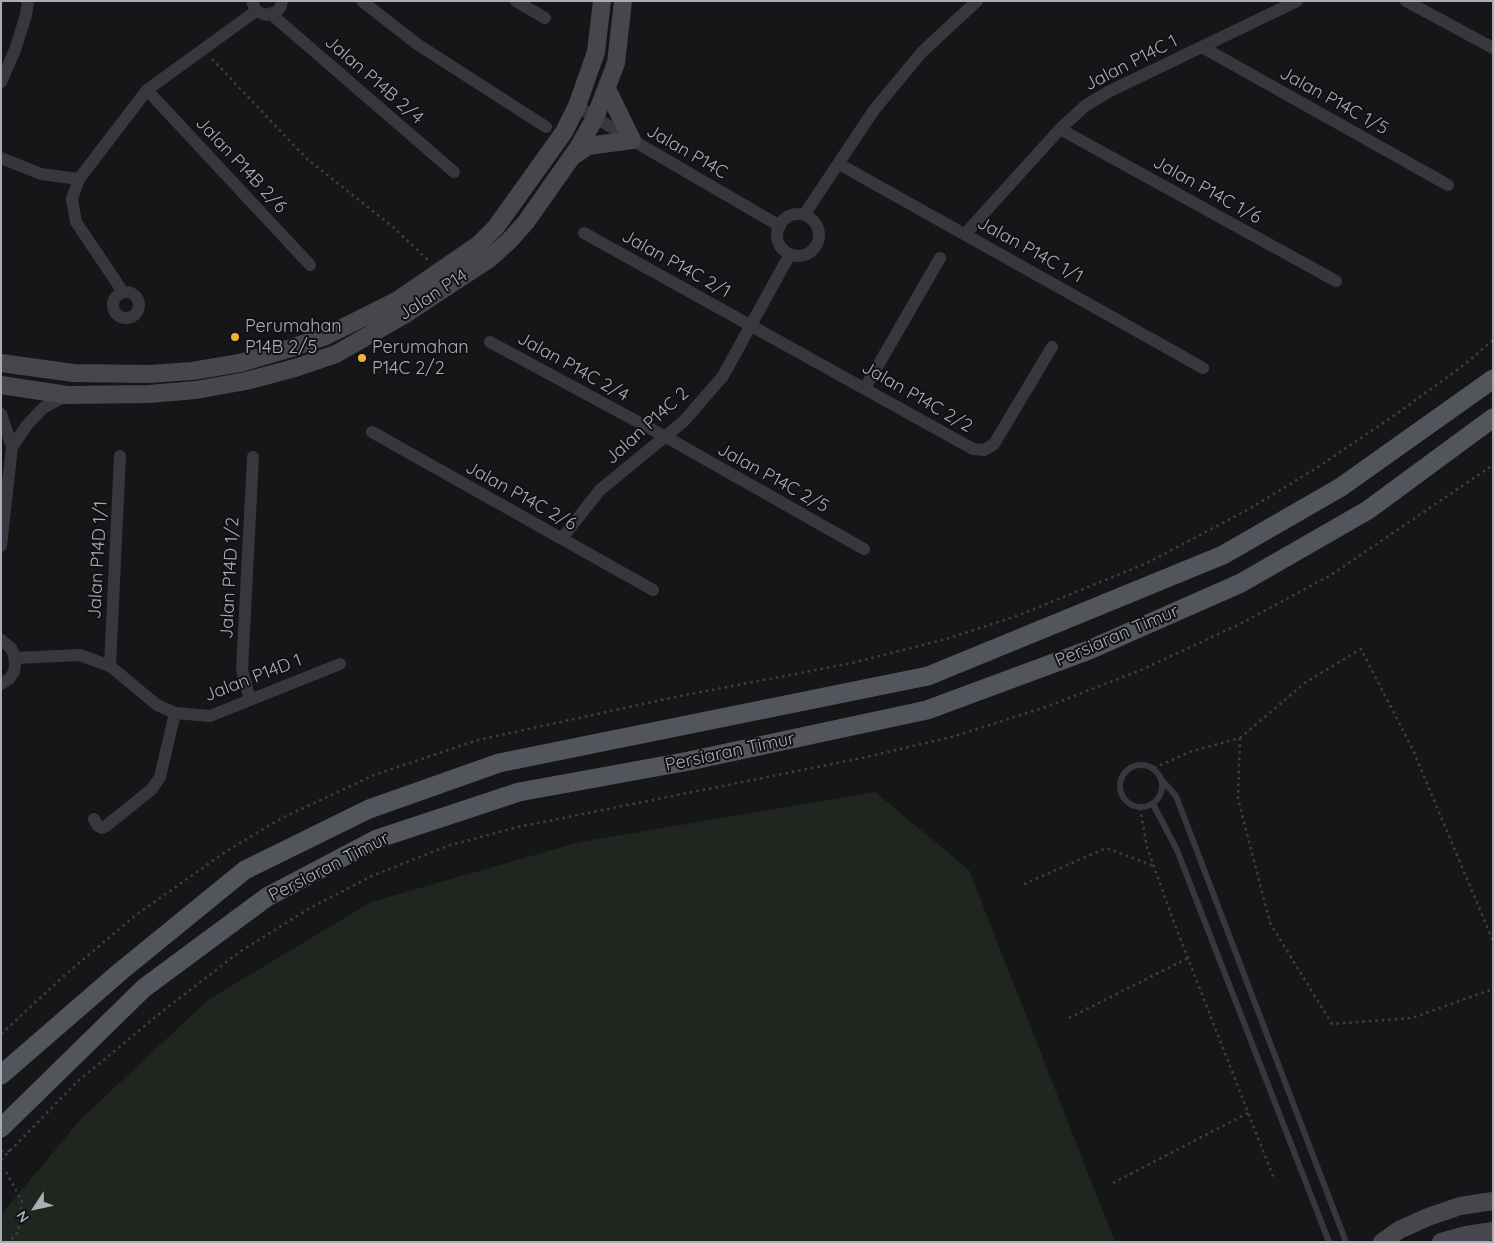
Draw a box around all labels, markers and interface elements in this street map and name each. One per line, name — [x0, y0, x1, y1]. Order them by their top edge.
street label: Jalan P14C 1 — [1081, 30, 1181, 96]
street label: Jalan P14B 2/4 — [320, 31, 428, 129]
street label: Jalan P14C 1/5 — [1276, 62, 1392, 140]
street label: Jalan P14B 2/6 — [191, 112, 291, 218]
street label: Jalan P14C — [643, 120, 731, 184]
street label: Jalan P14C 1/6 — [1149, 151, 1265, 229]
street label: Jalan P14C 1/1 — [973, 212, 1087, 288]
street label: Jalan P14C 2/1 — [618, 225, 734, 303]
street label: Jalan P14 — [394, 265, 472, 325]
place label: Perumahan P14B 2/5 — [245, 316, 342, 358]
street label: Jalan P14C 2/4 — [514, 328, 632, 406]
marker: Perumahan P14B 2/5 — [229, 331, 241, 343]
place label: Perumahan P14C 2/2 — [372, 337, 469, 379]
marker: Perumahan P14C 2/2 — [356, 352, 368, 364]
street label: Jalan P14C 2/2 — [858, 357, 976, 437]
street label: Jalan P14C 2 — [601, 383, 693, 469]
street label: Jalan P14C 2/5 — [714, 438, 832, 518]
street label: Jalan P14C 2/6 — [462, 457, 580, 535]
street label: Jalan P14D 1/1 — [84, 500, 112, 620]
street label: Jalan P14D 1/2 — [216, 516, 244, 640]
street label: Persiaran Timur — [1052, 600, 1182, 672]
street label: Jalan P14D 1 — [201, 650, 305, 706]
street label: Persiaran Timur — [663, 728, 797, 776]
street label: Persiaran Timur — [265, 827, 393, 907]
north arrow — [10, 1183, 60, 1233]
text: N — [12, 1207, 33, 1226]

